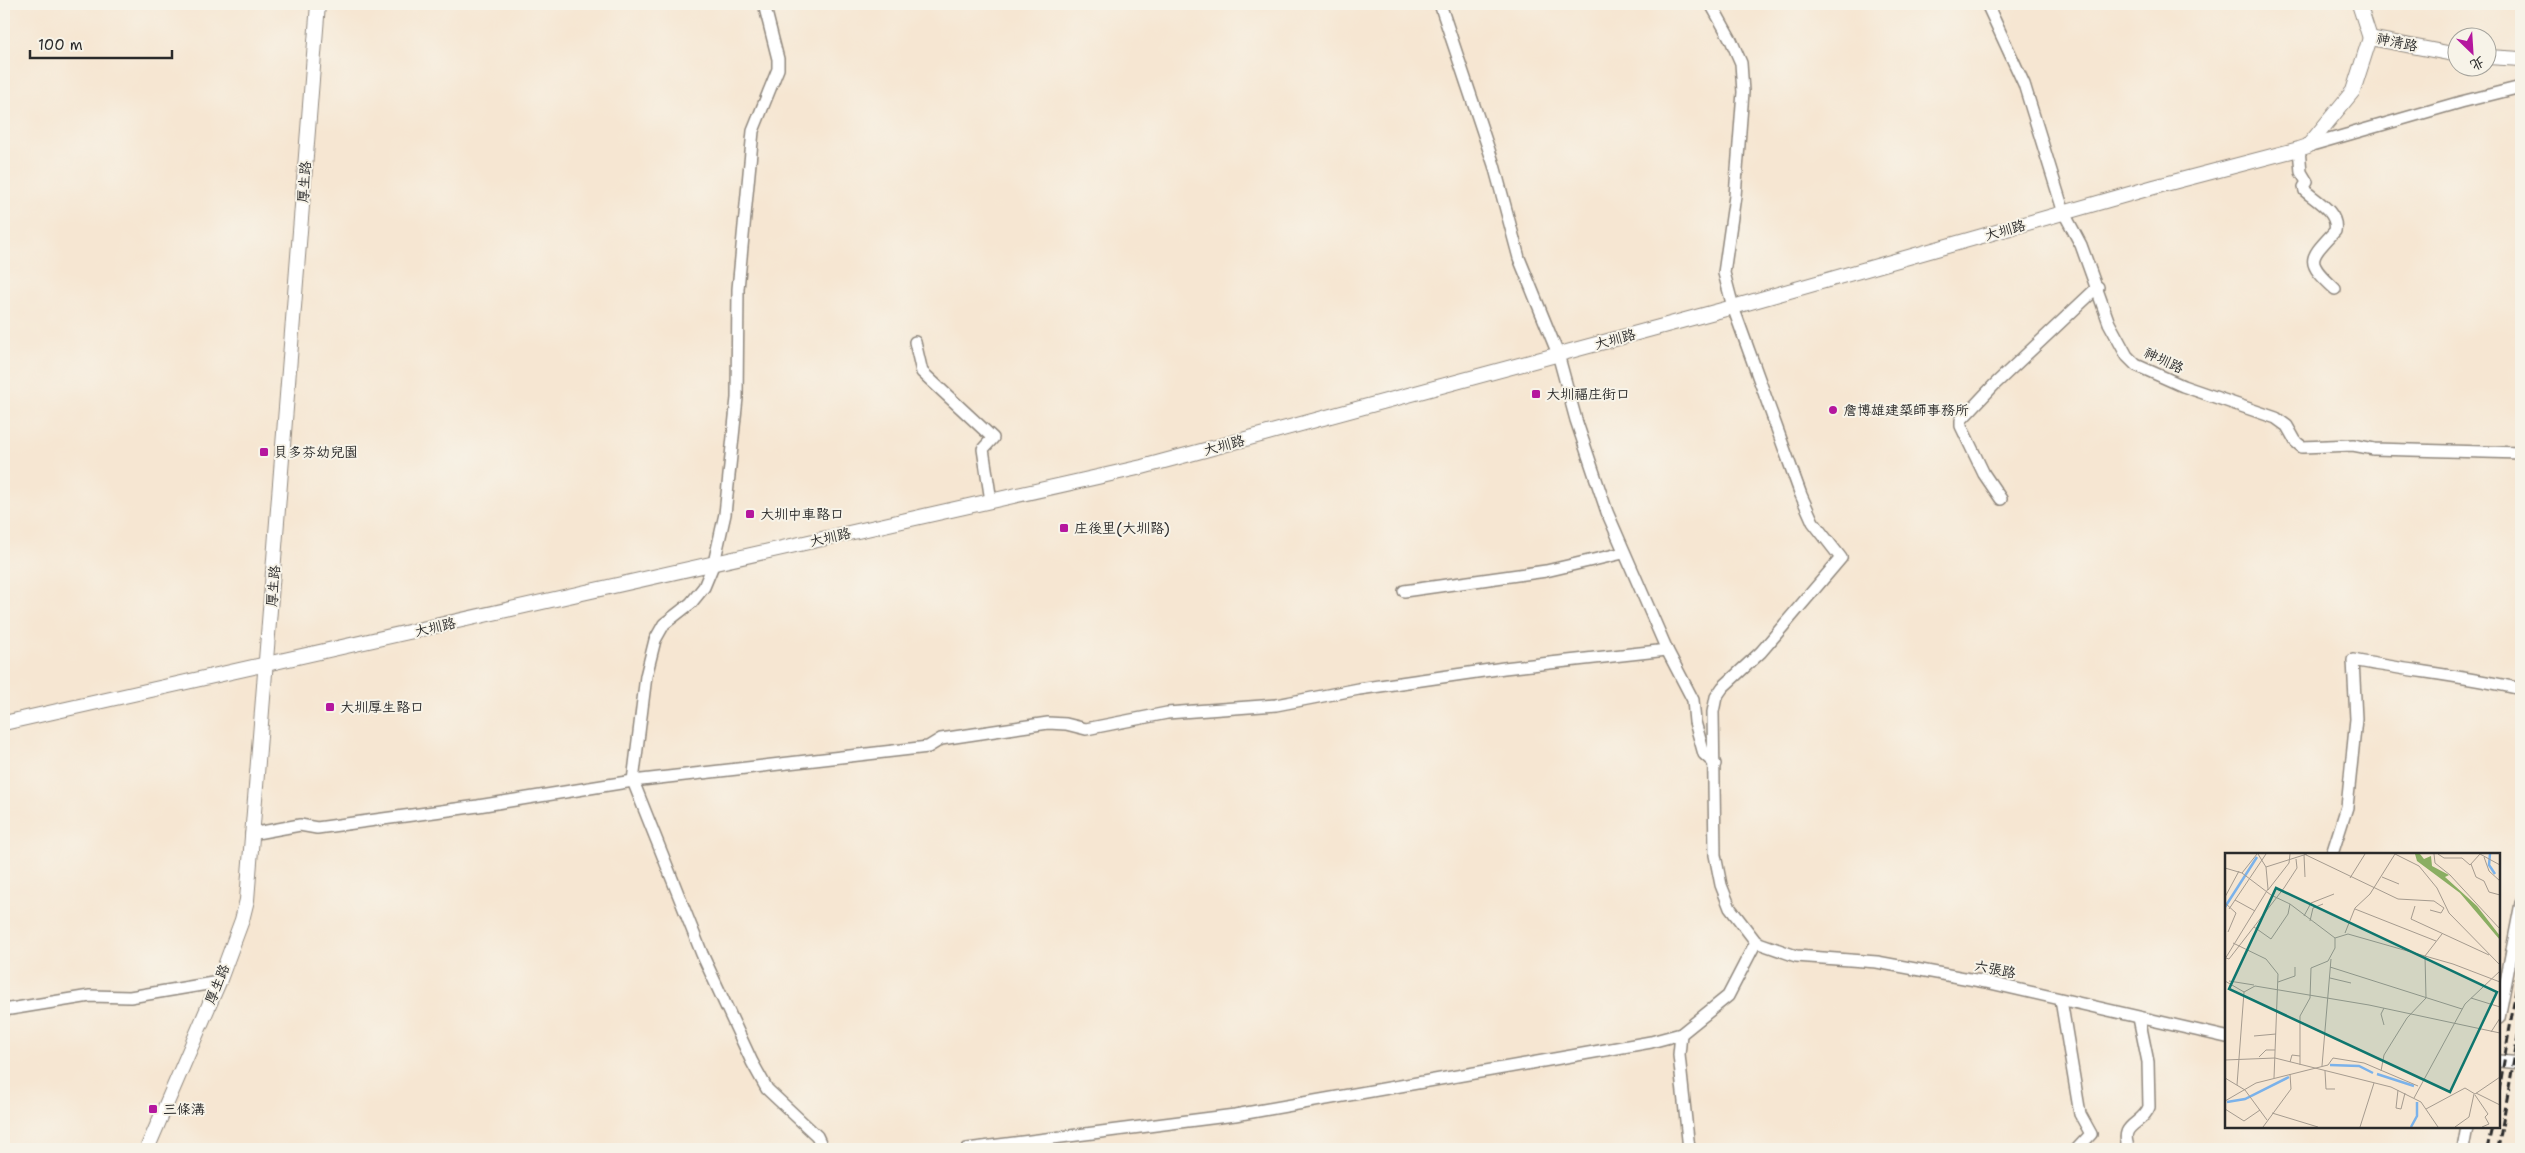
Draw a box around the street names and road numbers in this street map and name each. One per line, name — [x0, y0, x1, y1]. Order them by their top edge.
street label: 神清路 — [2375, 29, 2419, 55]
street label: 厚生路 — [294, 160, 314, 204]
street label: 大圳路 — [1982, 216, 2028, 244]
street label: 大圳路 — [1592, 325, 1638, 353]
street label: 神圳路 — [2141, 343, 2187, 377]
street label: 大圳路 — [1201, 431, 1247, 459]
street label: 大圳路 — [808, 524, 852, 550]
street label: 厚生路 — [262, 564, 284, 608]
street label: 大圳路 — [413, 614, 457, 640]
street label: 六張路 — [1973, 956, 2017, 982]
street label: 厚生路 — [201, 961, 233, 1007]

